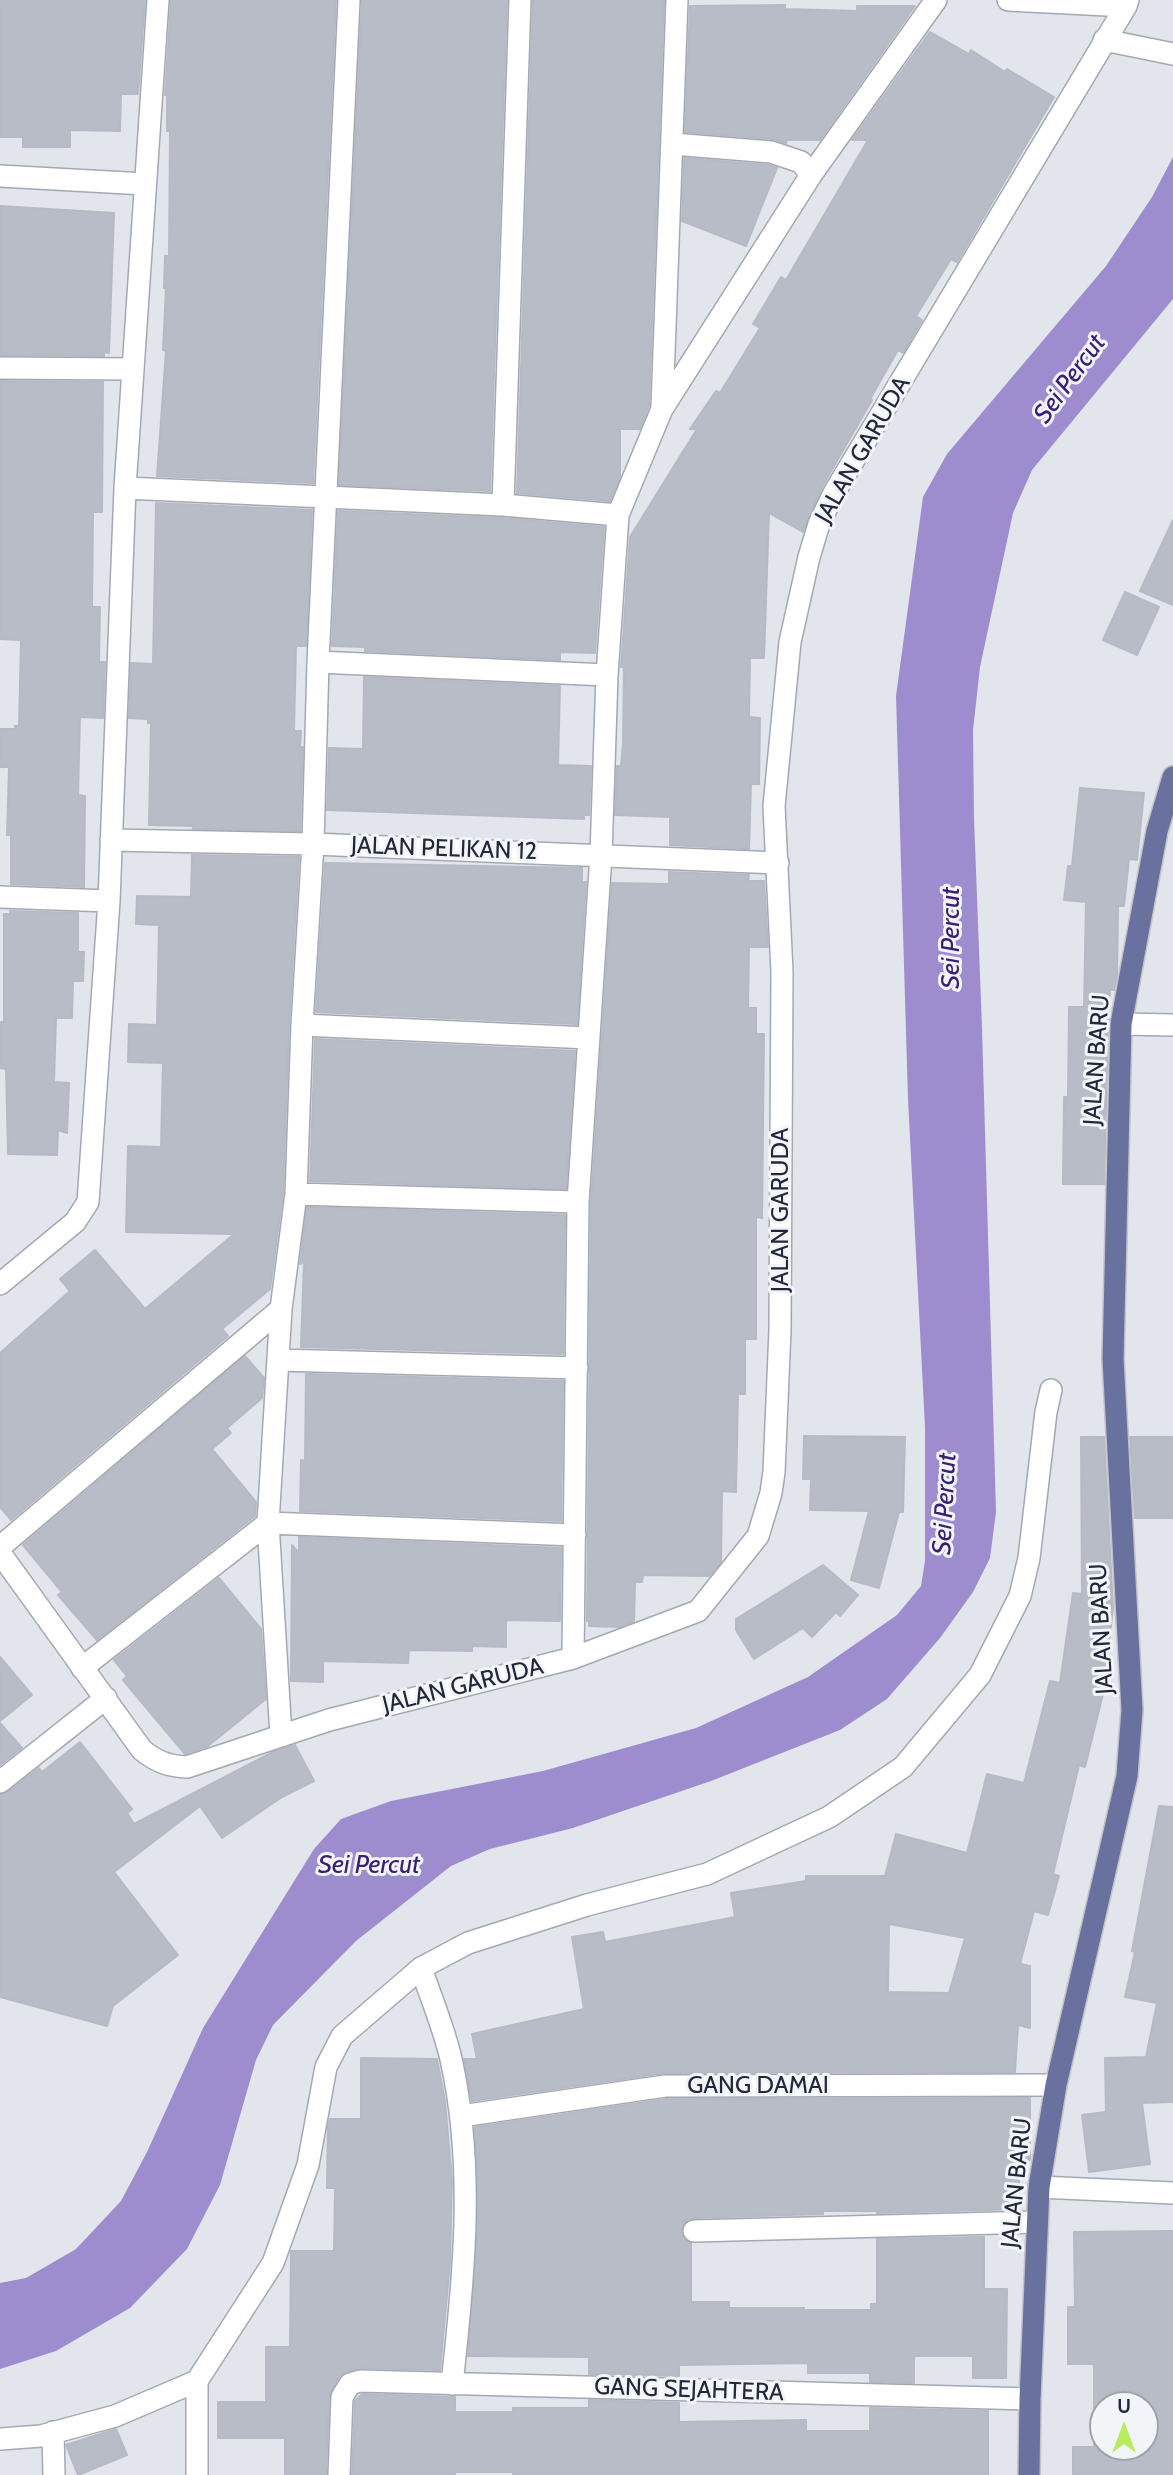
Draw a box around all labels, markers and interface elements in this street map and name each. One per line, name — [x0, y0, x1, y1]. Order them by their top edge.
water label: Sei Percut — [1027, 329, 1113, 429]
street label: JALAN GARUDA — [809, 371, 917, 529]
street label: JALAN PELIKAN 12 — [350, 831, 538, 867]
water label: Sei Percut — [935, 887, 967, 989]
street label: JALAN BARU — [1078, 994, 1116, 1126]
street label: JALAN GARUDA — [767, 1128, 795, 1292]
water label: Sei Percut — [927, 1452, 963, 1556]
street label: JALAN BARU — [1084, 1563, 1120, 1695]
street label: JALAN GARUDA — [380, 1652, 546, 1720]
water label: Sei Percut — [318, 1849, 420, 1881]
street label: GANG DAMAI — [687, 2072, 829, 2100]
street label: JALAN BARU — [996, 2116, 1038, 2250]
street label: GANG SEJAHTERA — [594, 2372, 784, 2408]
north arrow — [1089, 2391, 1159, 2461]
text: U — [1117, 2395, 1131, 2418]

